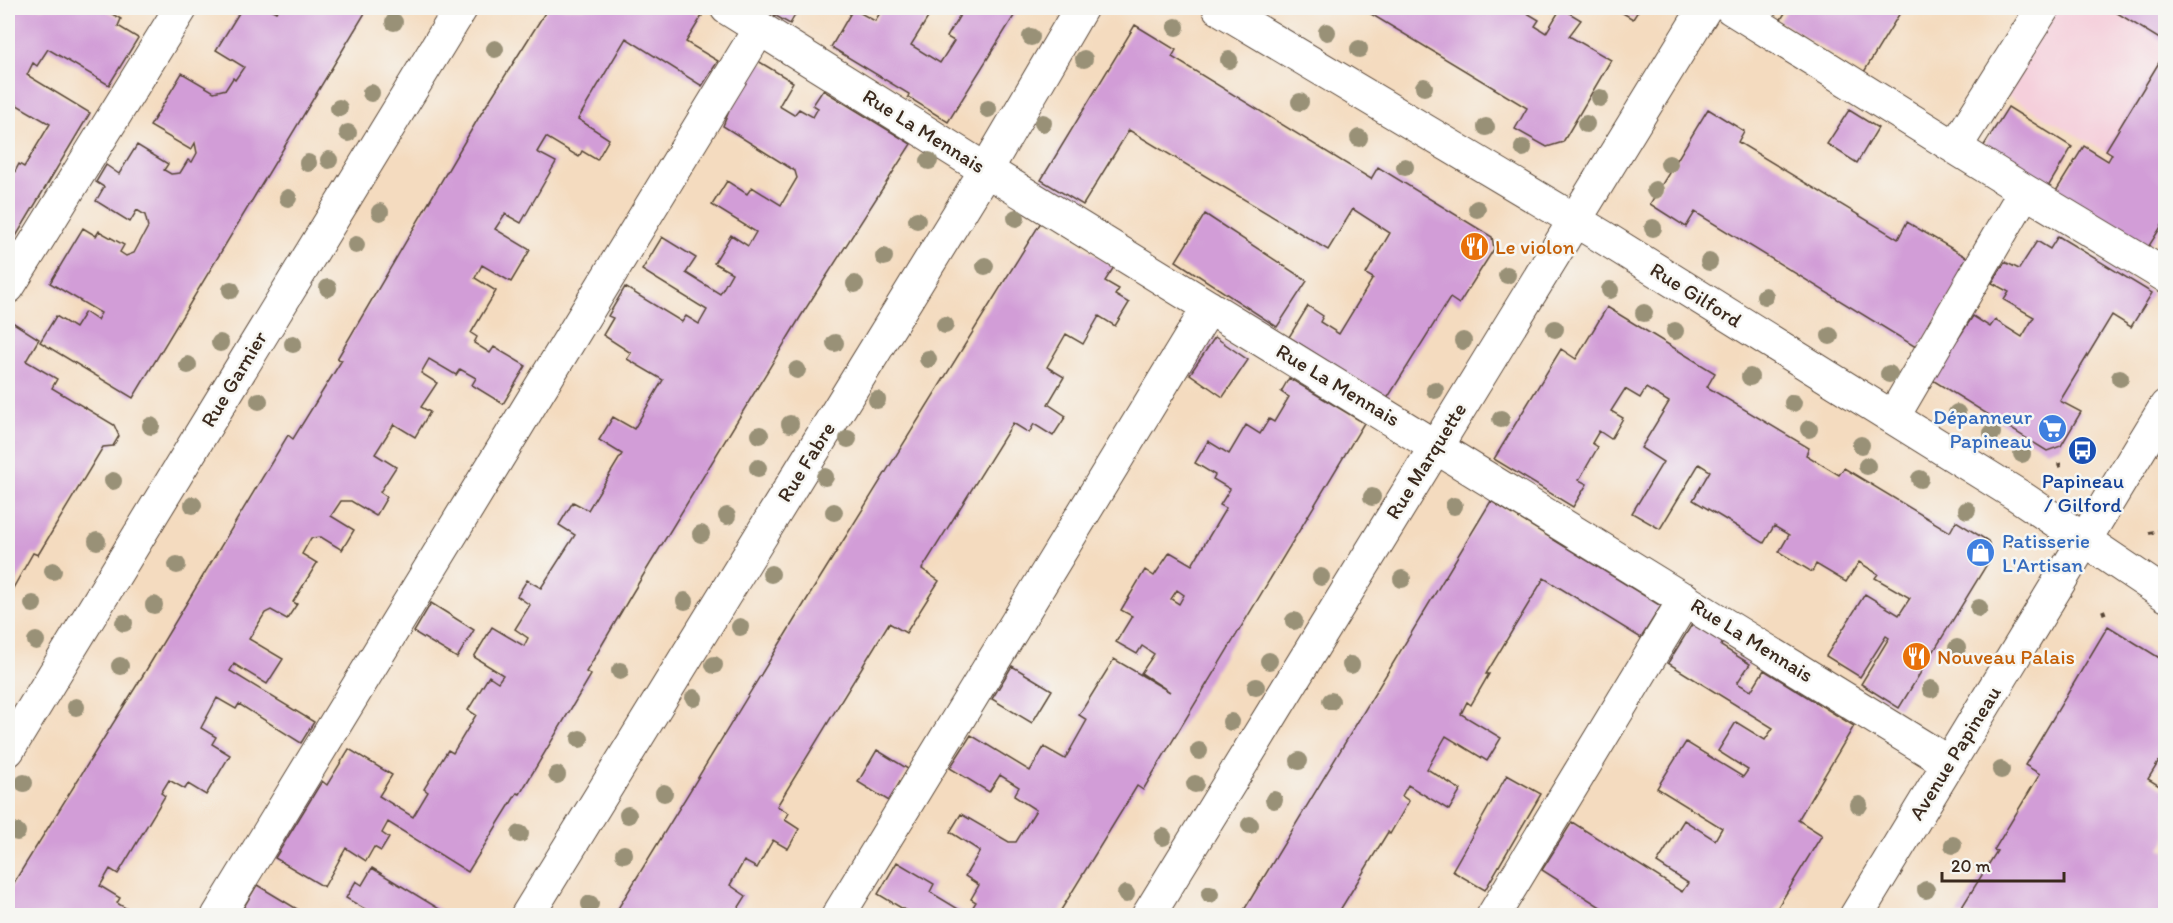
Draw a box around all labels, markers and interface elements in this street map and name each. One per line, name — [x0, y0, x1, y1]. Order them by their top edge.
street label: Rue La Mennais — [858, 83, 990, 178]
restaurant icon: Le violon — [1458, 231, 1490, 263]
place label: Le violon — [1495, 234, 1575, 259]
street label: Rue Gilford — [1646, 257, 1747, 333]
street label: Rue Garnier — [195, 326, 272, 431]
street label: Rue La Mennais — [1272, 338, 1405, 431]
street label: Rue Marquette — [1380, 398, 1471, 524]
place label: Dépanneur Papineau — [1933, 404, 2033, 453]
supermarket icon: Dépanneur Papineau — [2037, 413, 2069, 445]
street label: Rue Fabre — [771, 417, 840, 506]
bus stop icon: Papineau / Gilford — [2067, 434, 2099, 466]
place label: Papineau / Gilford — [2042, 468, 2124, 517]
place label: Patisserie L'Artisan — [2002, 528, 2090, 577]
shop icon: Patisserie L'Artisan — [1965, 537, 1997, 569]
street label: Rue La Mennais — [1686, 592, 1818, 687]
restaurant icon: Nouveau Palais — [1900, 641, 1932, 673]
place label: Nouveau Palais — [1937, 644, 2075, 669]
street label: Avenue Papineau — [1903, 681, 2006, 824]
scale bar — [1942, 845, 2064, 883]
text: 20 m — [1951, 855, 1991, 877]

